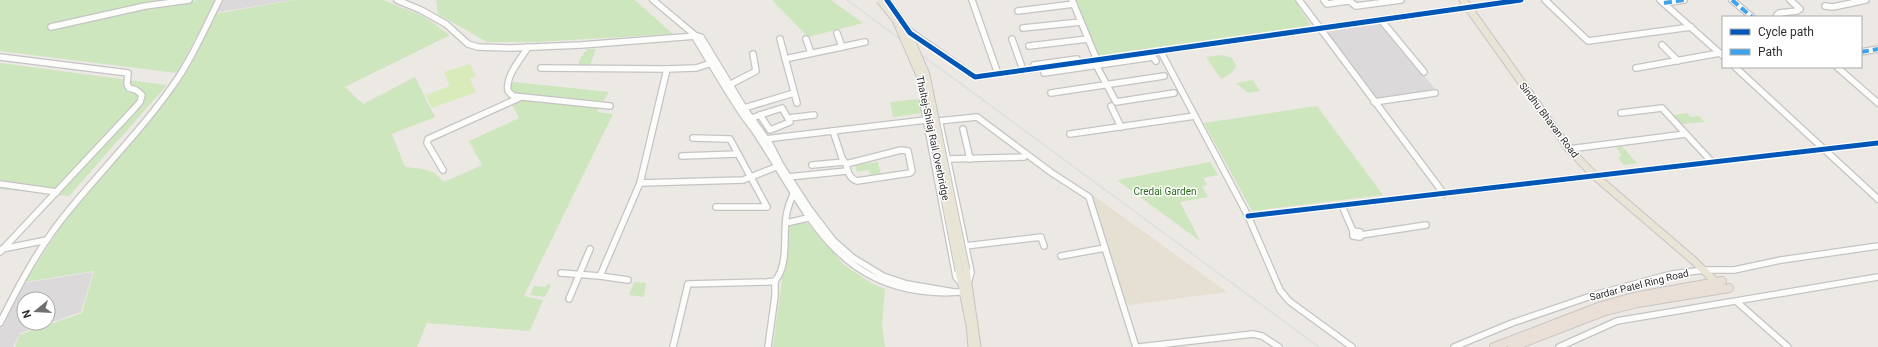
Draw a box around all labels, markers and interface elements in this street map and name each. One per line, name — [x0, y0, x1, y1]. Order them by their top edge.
legend — [1722, 16, 1862, 68]
text: Cycle path — [1758, 25, 1814, 39]
text: Path — [1758, 45, 1783, 59]
street label: Thaltej-Shilaj Rail Overbridge — [914, 75, 952, 201]
street label: Sindhu Bhavan Road — [1517, 80, 1581, 160]
park label: Credai Garden — [1133, 186, 1197, 197]
street label: Sardar Patel Ring Road — [1588, 267, 1690, 303]
north arrow — [16, 291, 56, 331]
text: N — [20, 308, 34, 320]

